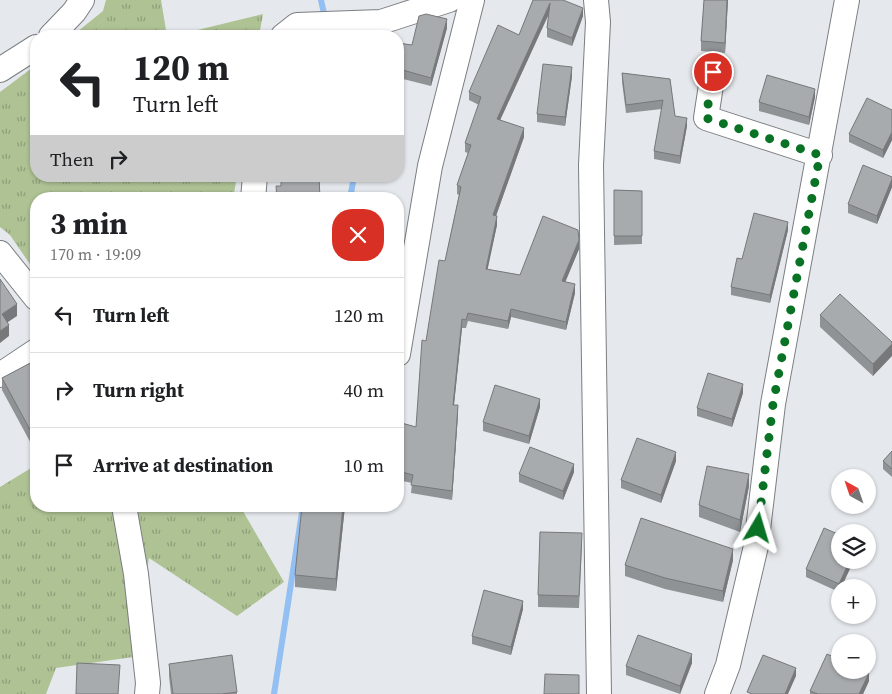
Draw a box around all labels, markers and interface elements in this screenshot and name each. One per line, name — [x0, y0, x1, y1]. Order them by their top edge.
text: 120 m — [133, 44, 229, 92]
icon: left — [50, 50, 115, 115]
pin — [692, 51, 734, 93]
icon: arrive — [699, 58, 727, 86]
text: Turn left — [133, 89, 218, 119]
icon: right — [104, 145, 132, 173]
text: Then — [50, 146, 94, 172]
text: 3 min — [50, 203, 128, 244]
button: close — [332, 209, 384, 261]
text: 170 m · 19:09 — [50, 243, 141, 265]
icon: left — [50, 301, 78, 329]
text: Turn left — [93, 302, 169, 328]
text: 120 m — [334, 302, 384, 328]
icon: right — [50, 376, 78, 404]
text: Turn right — [93, 377, 184, 403]
text: 40 m — [343, 377, 384, 403]
icon: arrive — [50, 451, 78, 479]
text: Arrive at destination — [93, 452, 273, 478]
text: 10 m — [343, 452, 384, 478]
north arrow — [831, 469, 876, 514]
map controls — [831, 469, 876, 679]
position arrow — [731, 501, 783, 553]
button: layers — [831, 524, 876, 569]
button: + — [831, 579, 876, 624]
button: − — [831, 634, 876, 679]

